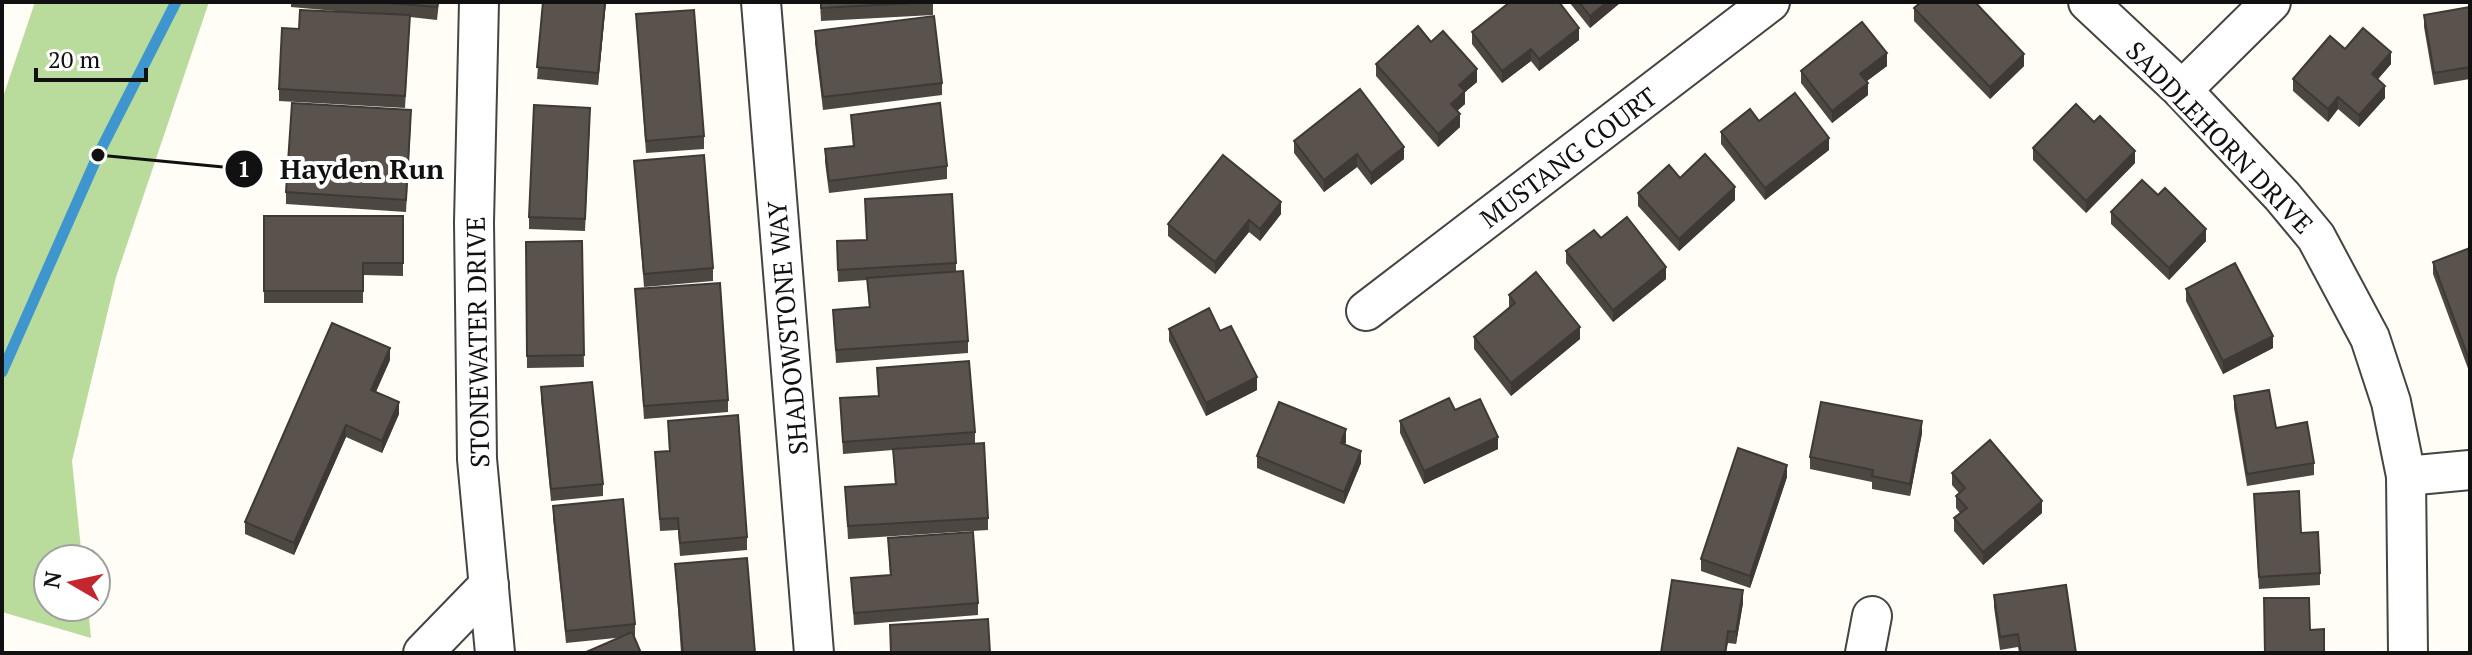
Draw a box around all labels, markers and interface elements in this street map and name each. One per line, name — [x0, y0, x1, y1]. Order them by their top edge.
scale bar — [36, 32, 146, 82]
street label: SADDLEHORN DRIVE — [2119, 33, 2321, 241]
text: 20 m — [48, 43, 100, 75]
street label: MUSTANG COURT — [1473, 79, 1663, 235]
callout: Hayden Run — [224, 143, 460, 195]
text: Hayden Run — [280, 150, 444, 187]
text: 1 — [237, 152, 251, 184]
street label: SHADOWSTONE WAY — [759, 199, 815, 456]
street label: STONEWATER DRIVE — [458, 216, 496, 468]
north arrow — [32, 543, 112, 623]
text: N — [36, 569, 67, 590]

